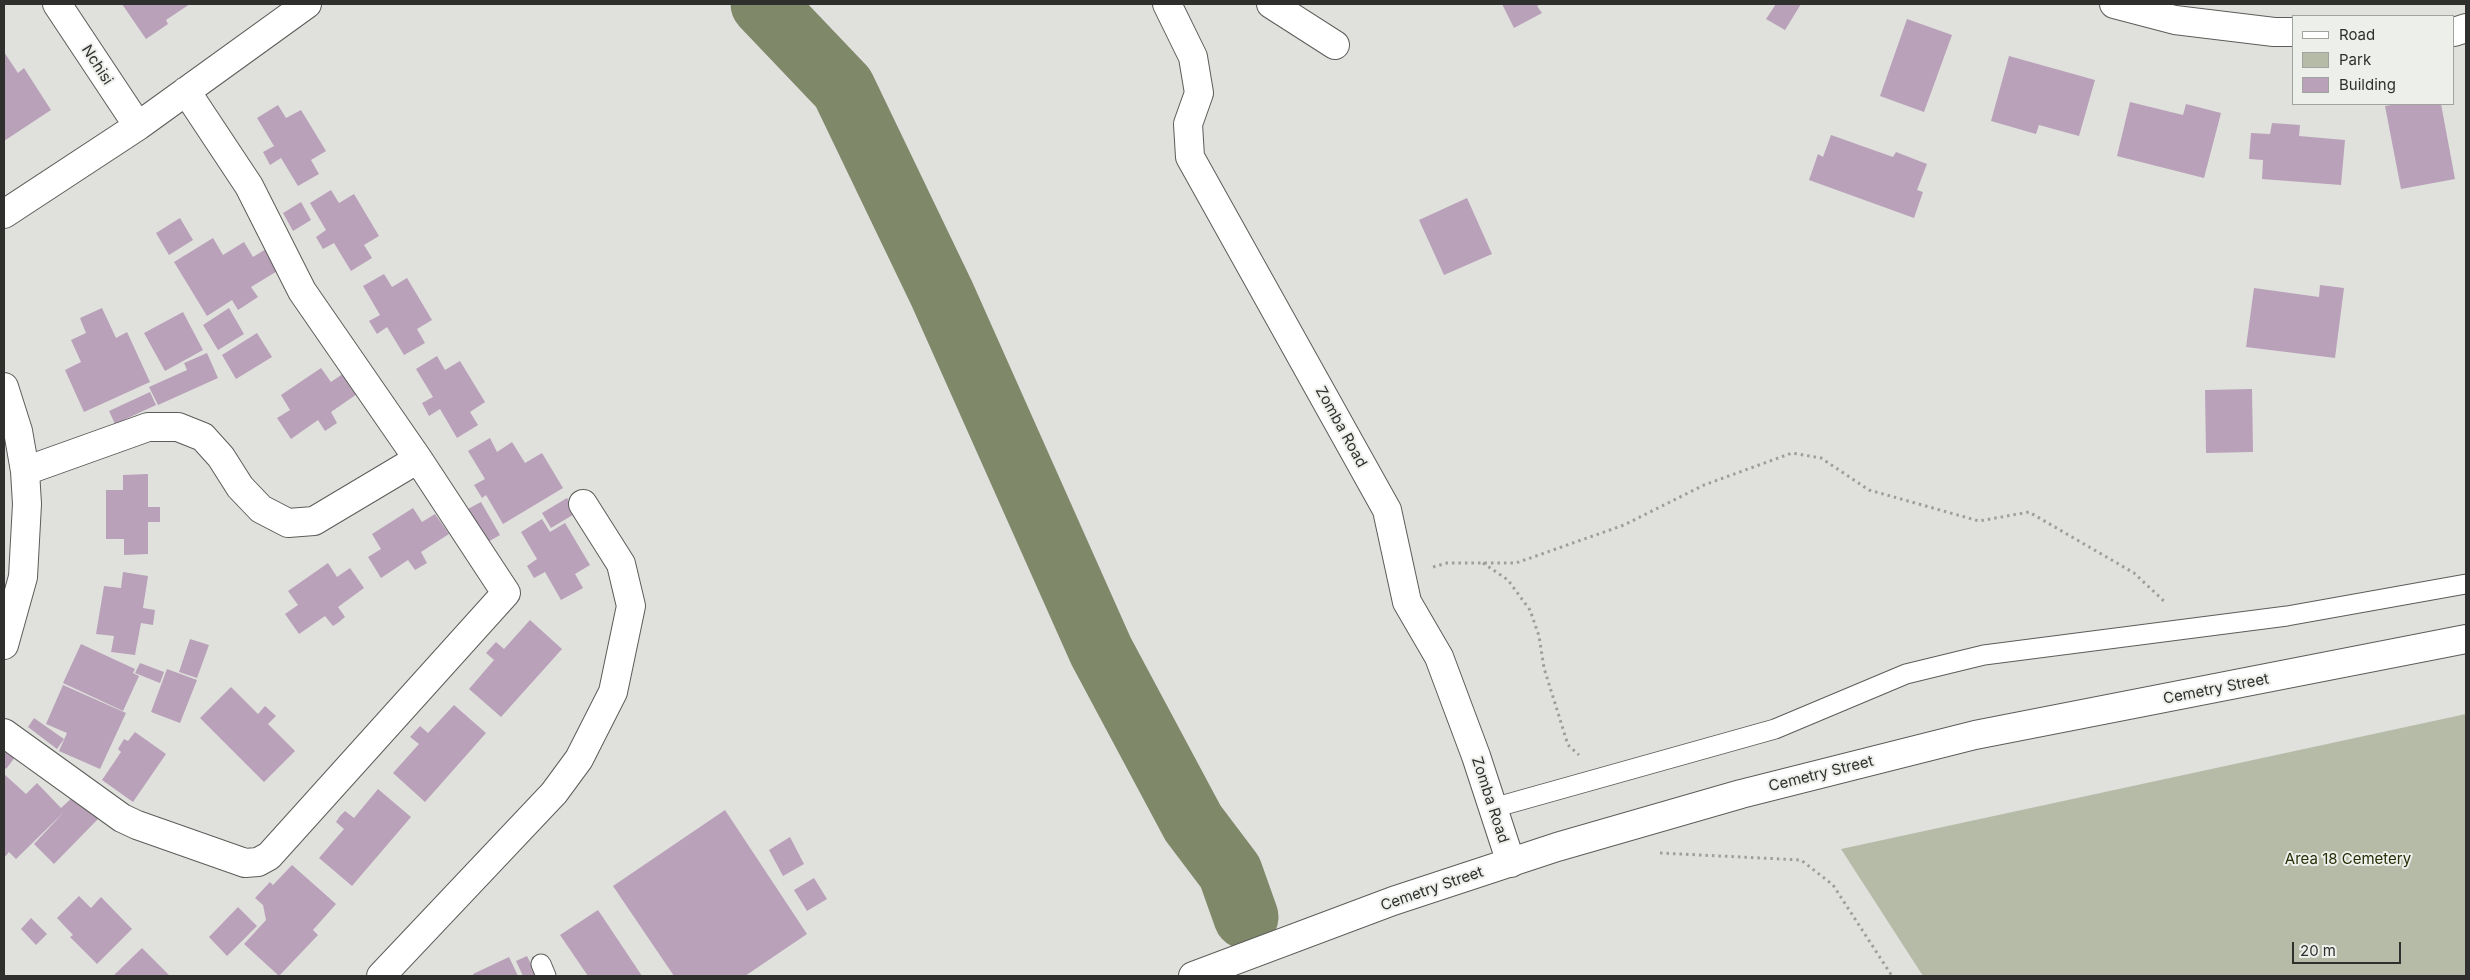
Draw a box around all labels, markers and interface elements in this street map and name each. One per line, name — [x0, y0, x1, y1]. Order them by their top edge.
legend — [2292, 15, 2455, 105]
text: Road — [2339, 25, 2375, 44]
street label: Nchisi — [77, 42, 117, 88]
text: Park — [2339, 50, 2371, 69]
text: Building — [2339, 75, 2396, 94]
street label: Zomba Road — [1311, 383, 1371, 471]
street label: Cemetry Street — [2162, 670, 2270, 708]
street label: Cemetry Street — [1767, 752, 1875, 796]
street label: Zomba Road — [1468, 755, 1512, 845]
park label: Area 18 Cemetery — [2285, 850, 2411, 868]
street label: Cemetry Street — [1378, 863, 1486, 915]
scale bar — [2295, 932, 2404, 964]
text: 20 m — [2300, 941, 2336, 960]

